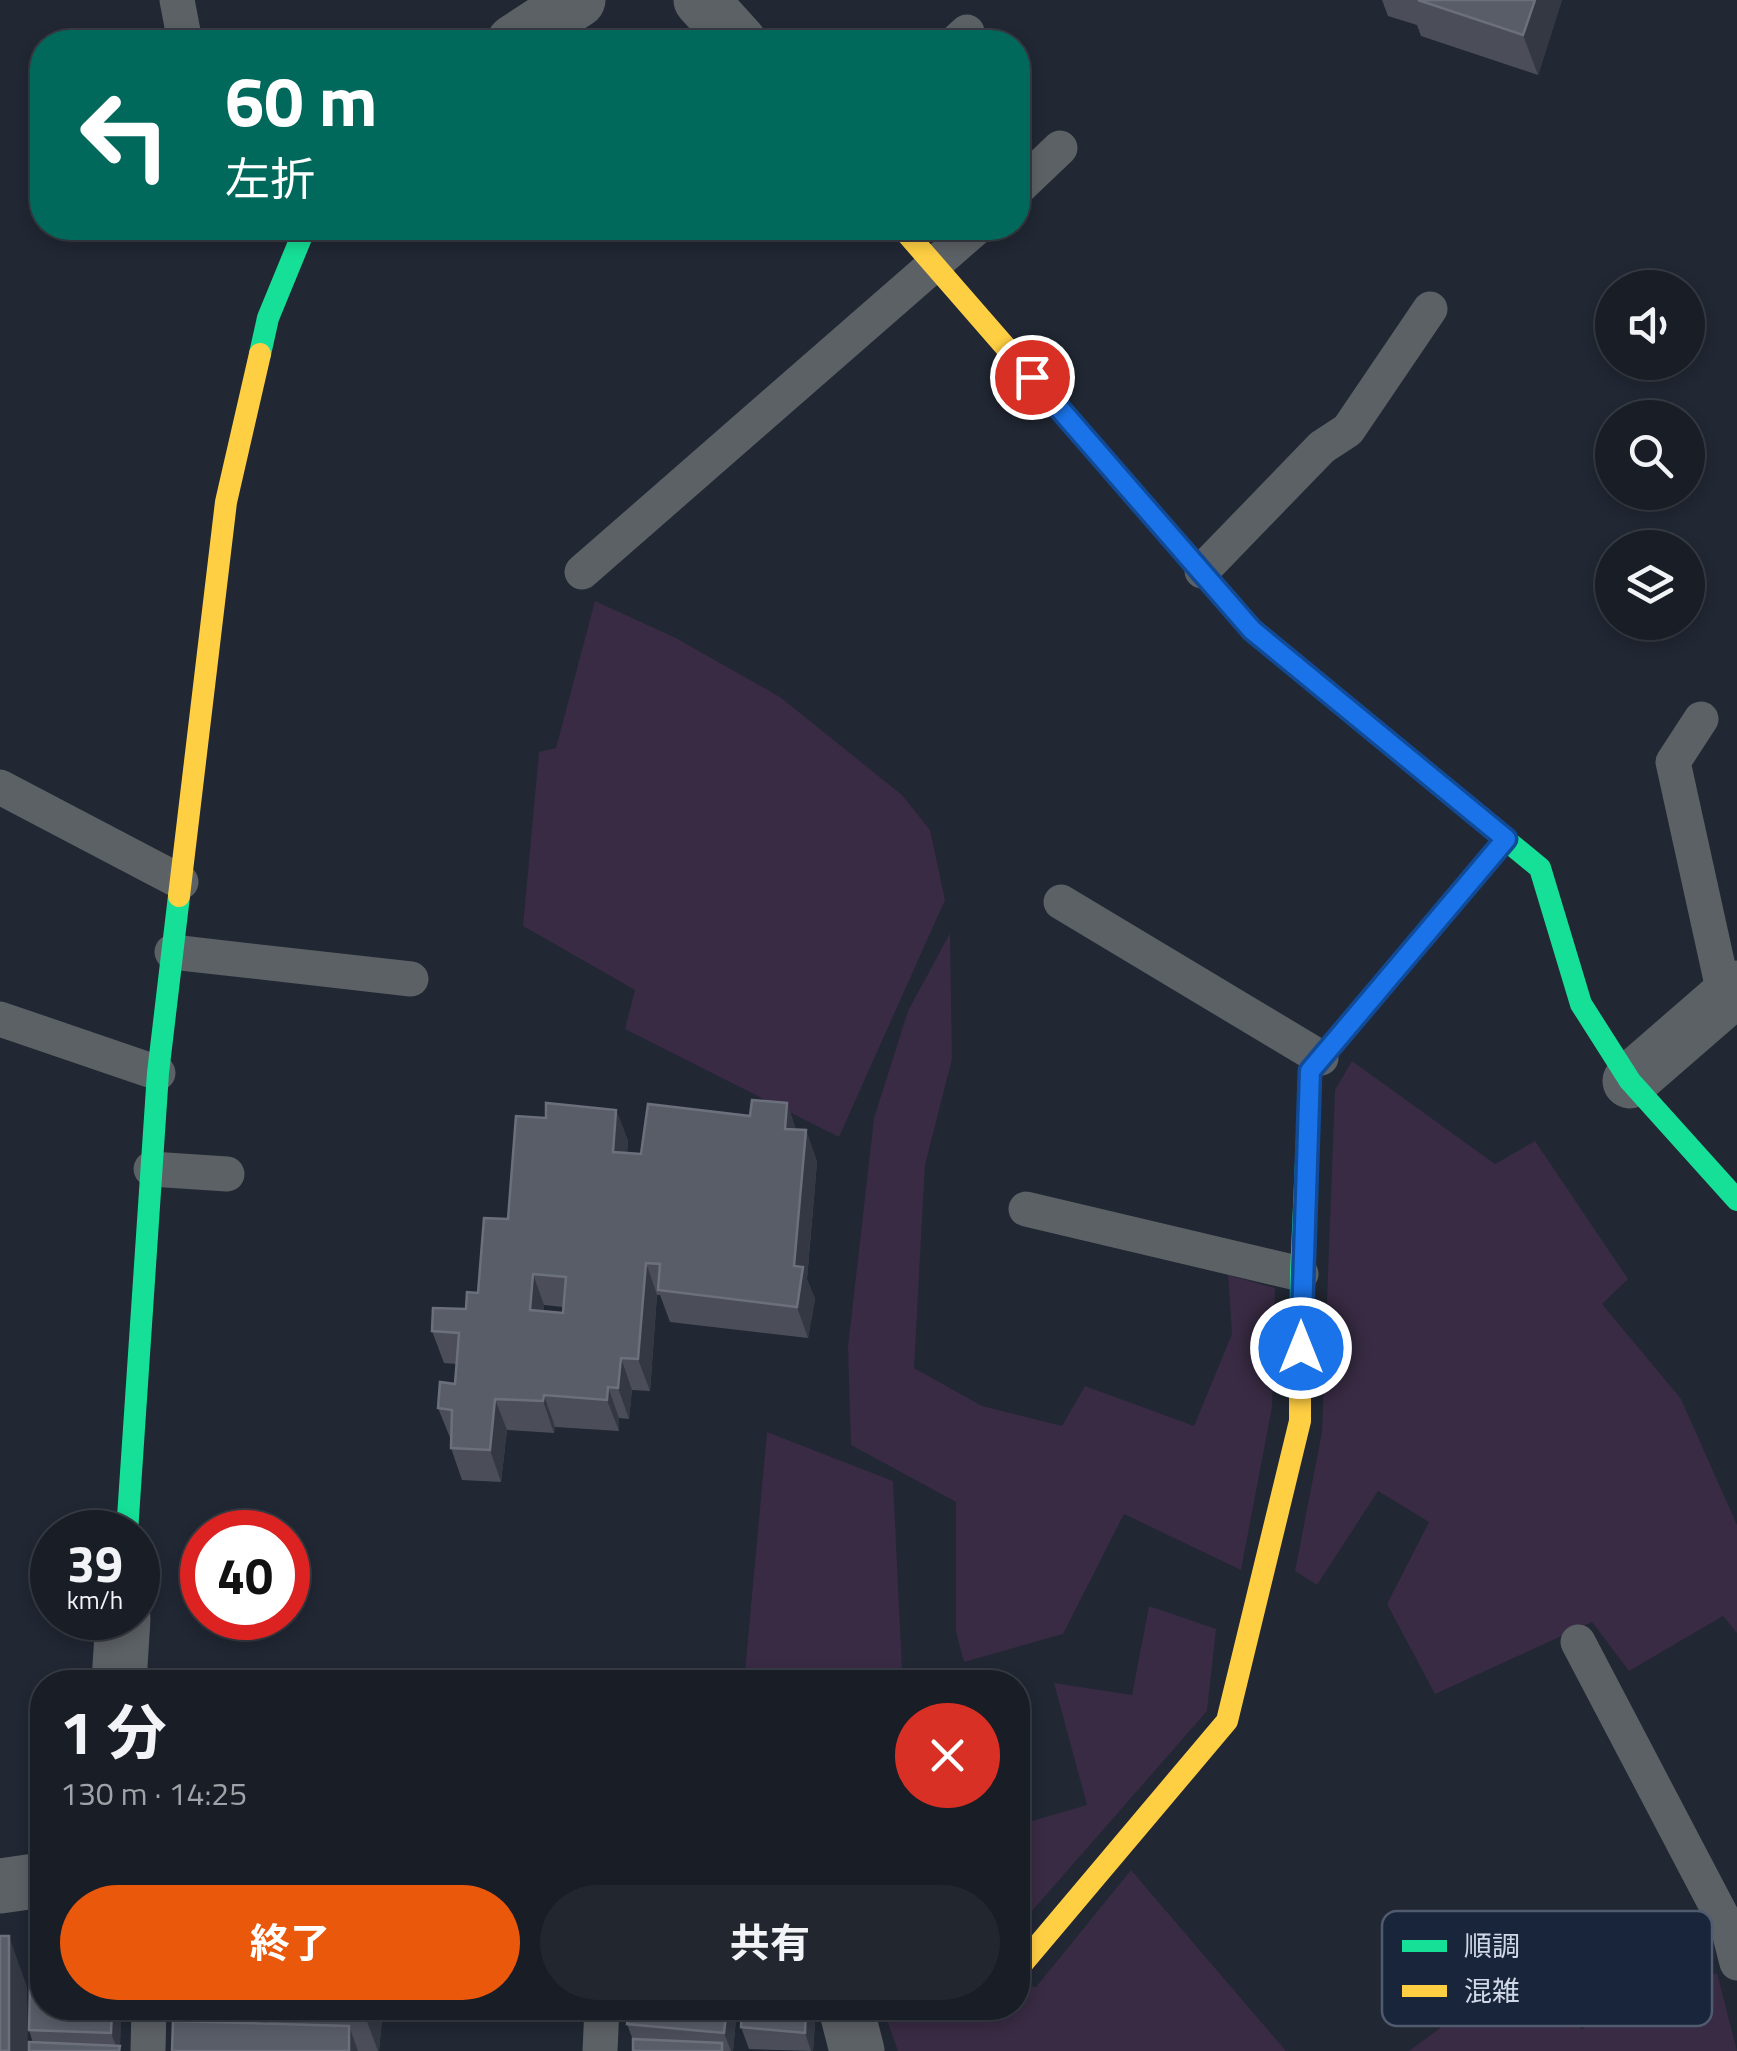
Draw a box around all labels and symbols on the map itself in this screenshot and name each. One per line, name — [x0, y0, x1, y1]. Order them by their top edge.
pin — [990, 335, 1075, 420]
position arrow — [1249, 1296, 1353, 1400]
speed limit sign: 40 — [180, 1510, 310, 1640]
legend — [1382, 1911, 1712, 2026]
text: 順調 — [1464, 1924, 1520, 1967]
text: 混雑 — [1464, 1969, 1520, 2012]

